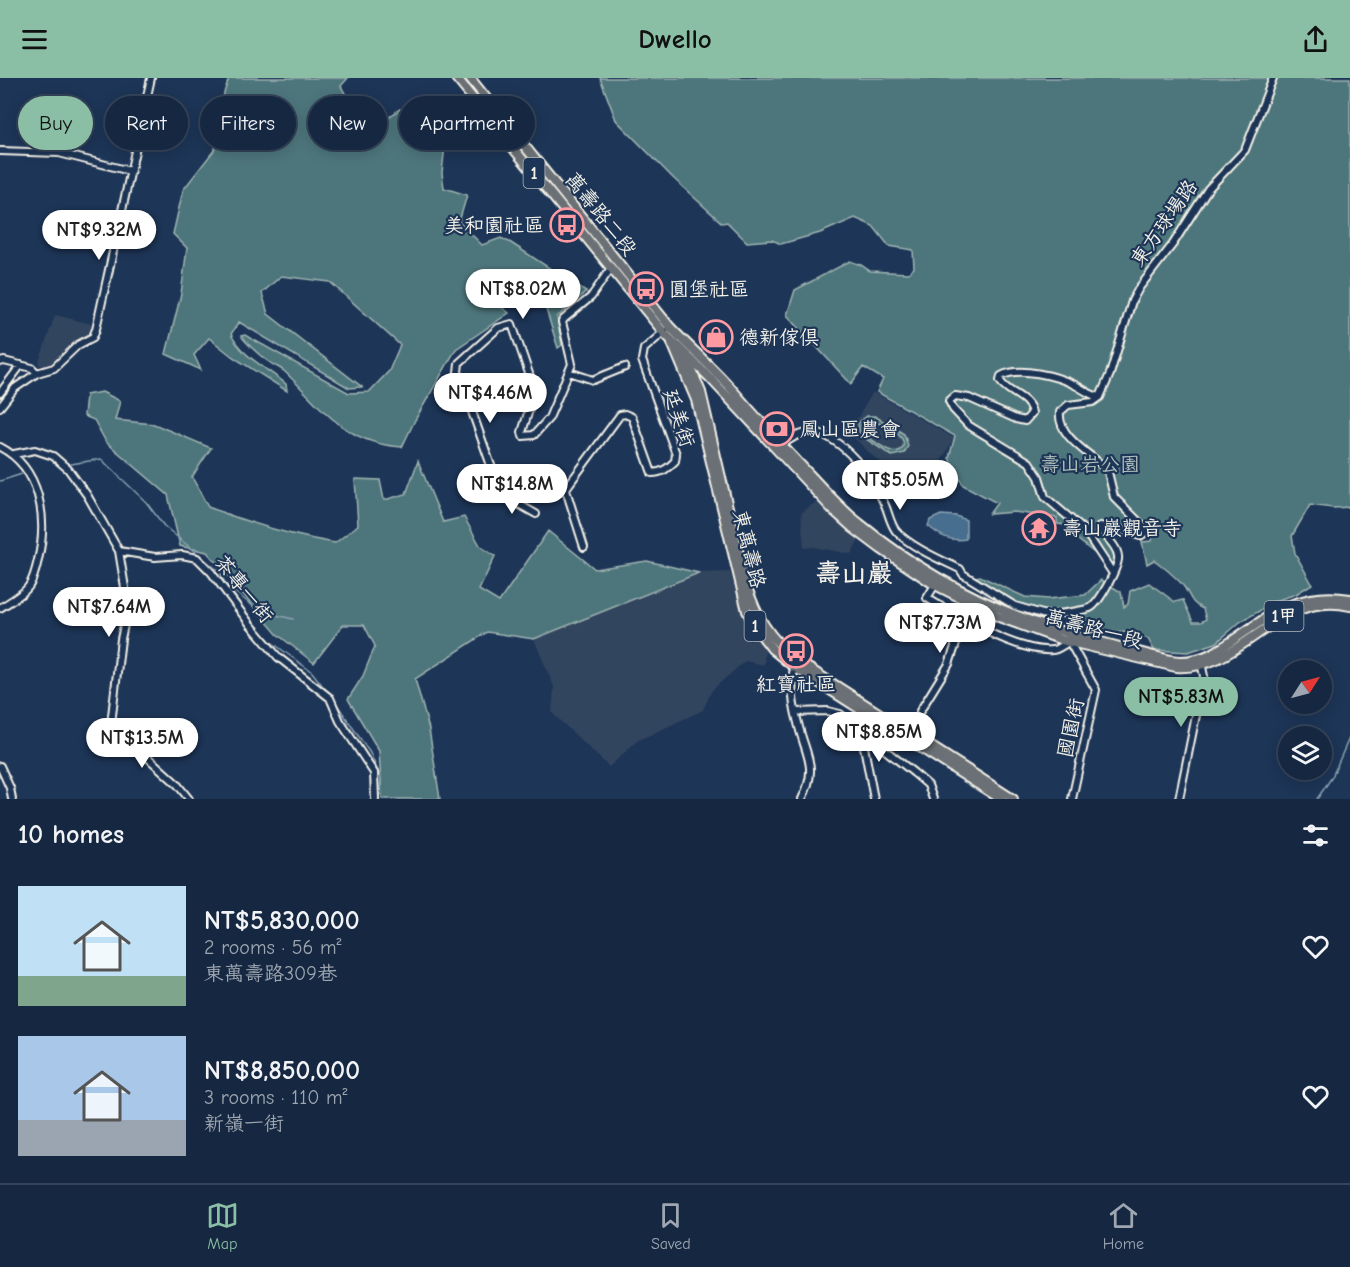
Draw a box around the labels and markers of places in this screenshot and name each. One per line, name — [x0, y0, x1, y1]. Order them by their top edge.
bus stop icon: 美和園社區 — [549, 207, 585, 243]
pin: NT$9.32M — [37, 210, 161, 261]
place label: 美和園社區 — [444, 214, 544, 237]
pin: NT$8.02M — [461, 269, 585, 320]
bus stop icon: 圓堡社區 — [628, 271, 664, 307]
place label: 圓堡社區 — [669, 278, 749, 301]
shop icon: 德新傢俱 — [698, 319, 734, 355]
place label: 德新傢俱 — [739, 326, 819, 349]
pin: NT$4.46M — [428, 373, 552, 424]
bank icon: 鳳山區農會 — [759, 411, 795, 447]
place label: 鳳山區農會 — [800, 418, 901, 441]
pin: NT$5.05M — [838, 460, 962, 511]
pin: NT$14.8M — [450, 464, 574, 515]
temple icon: 壽山巖觀音寺 — [1021, 510, 1057, 546]
place label: 壽山巖觀音寺 — [1062, 517, 1182, 540]
pin: NT$7.64M — [47, 587, 171, 638]
pin: NT$7.73M — [878, 603, 1002, 654]
bus stop icon: 紅寶社區 — [778, 633, 814, 669]
place label: 紅寶社區 — [756, 673, 836, 696]
pin: NT$5.83M — [1119, 677, 1243, 728]
pin: NT$8.85M — [817, 712, 941, 763]
pin: NT$13.5M — [80, 718, 204, 769]

